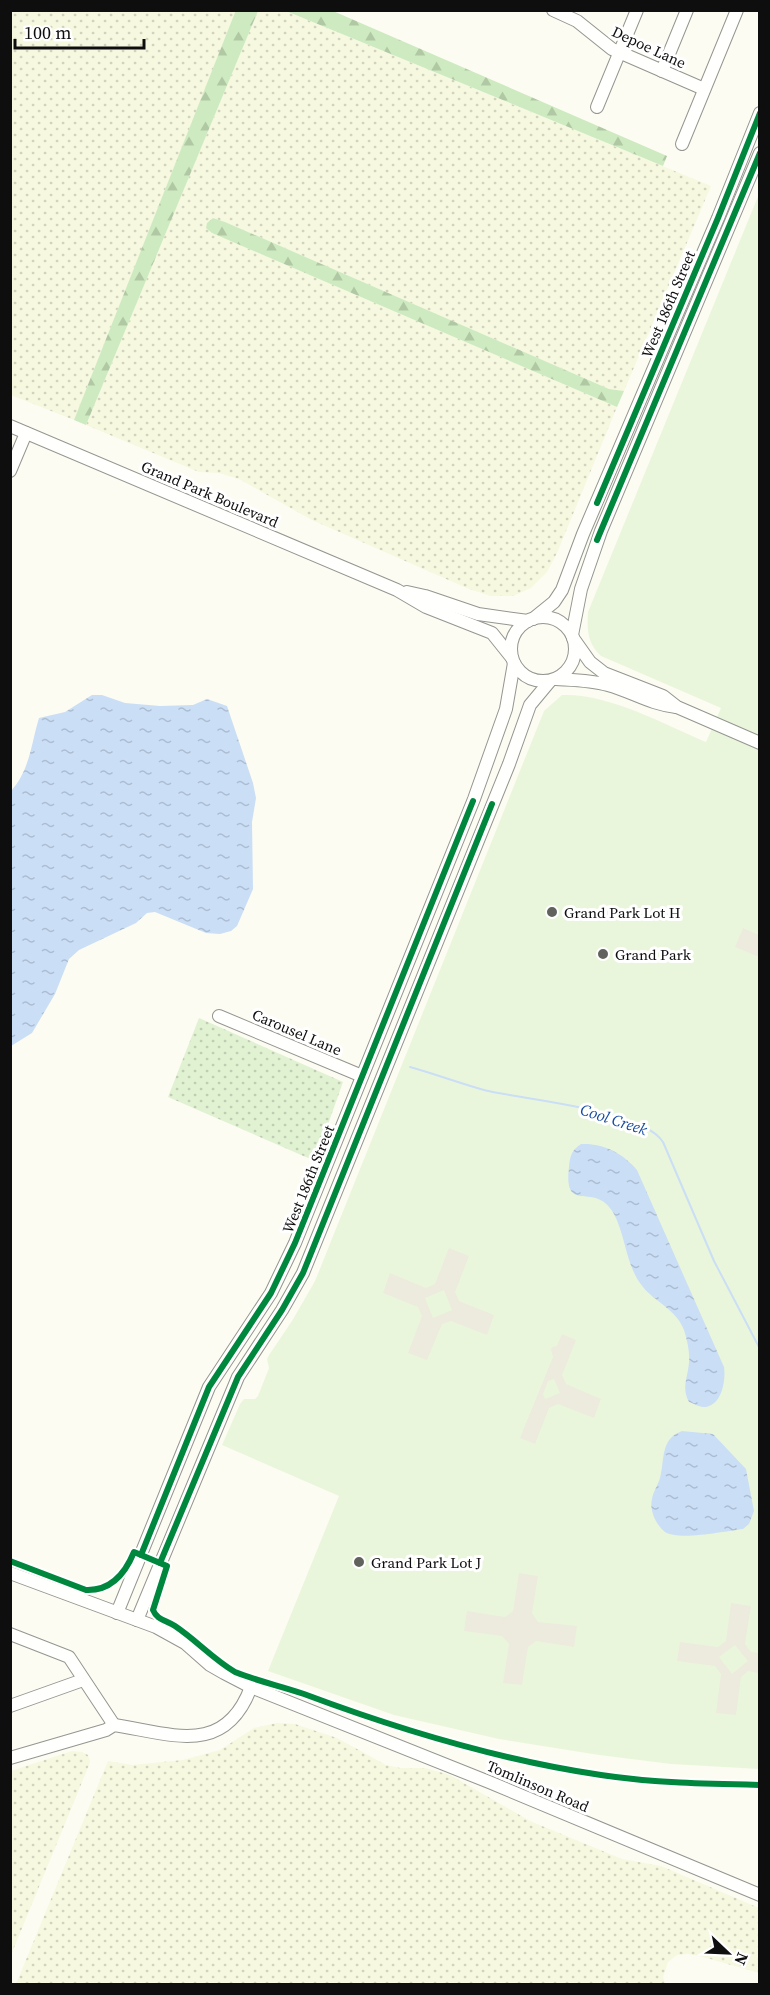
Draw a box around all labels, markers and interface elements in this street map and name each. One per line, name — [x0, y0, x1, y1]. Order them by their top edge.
scale bar — [15, 12, 144, 50]
text: 100 m — [24, 20, 71, 45]
street label: Depoe Lane — [609, 21, 690, 73]
street label: West 186th Street — [636, 247, 700, 361]
street label: Grand Park Boulevard — [138, 456, 282, 533]
place label: Grand Park Lot H — [564, 902, 681, 923]
marker: Grand Park Lot H — [545, 905, 559, 919]
place label: Grand Park — [615, 944, 692, 965]
marker: Grand Park — [596, 947, 610, 961]
street label: Carousel Lane — [249, 1004, 345, 1060]
water label: Cool Creek — [578, 1098, 651, 1140]
street label: West 186th Street — [277, 1122, 339, 1236]
place label: Grand Park Lot J — [371, 1552, 482, 1573]
marker: Grand Park Lot J — [352, 1555, 366, 1569]
street label: Tomlinson Road — [484, 1755, 593, 1817]
north arrow — [698, 1923, 758, 1983]
text: N — [729, 1949, 754, 1969]

